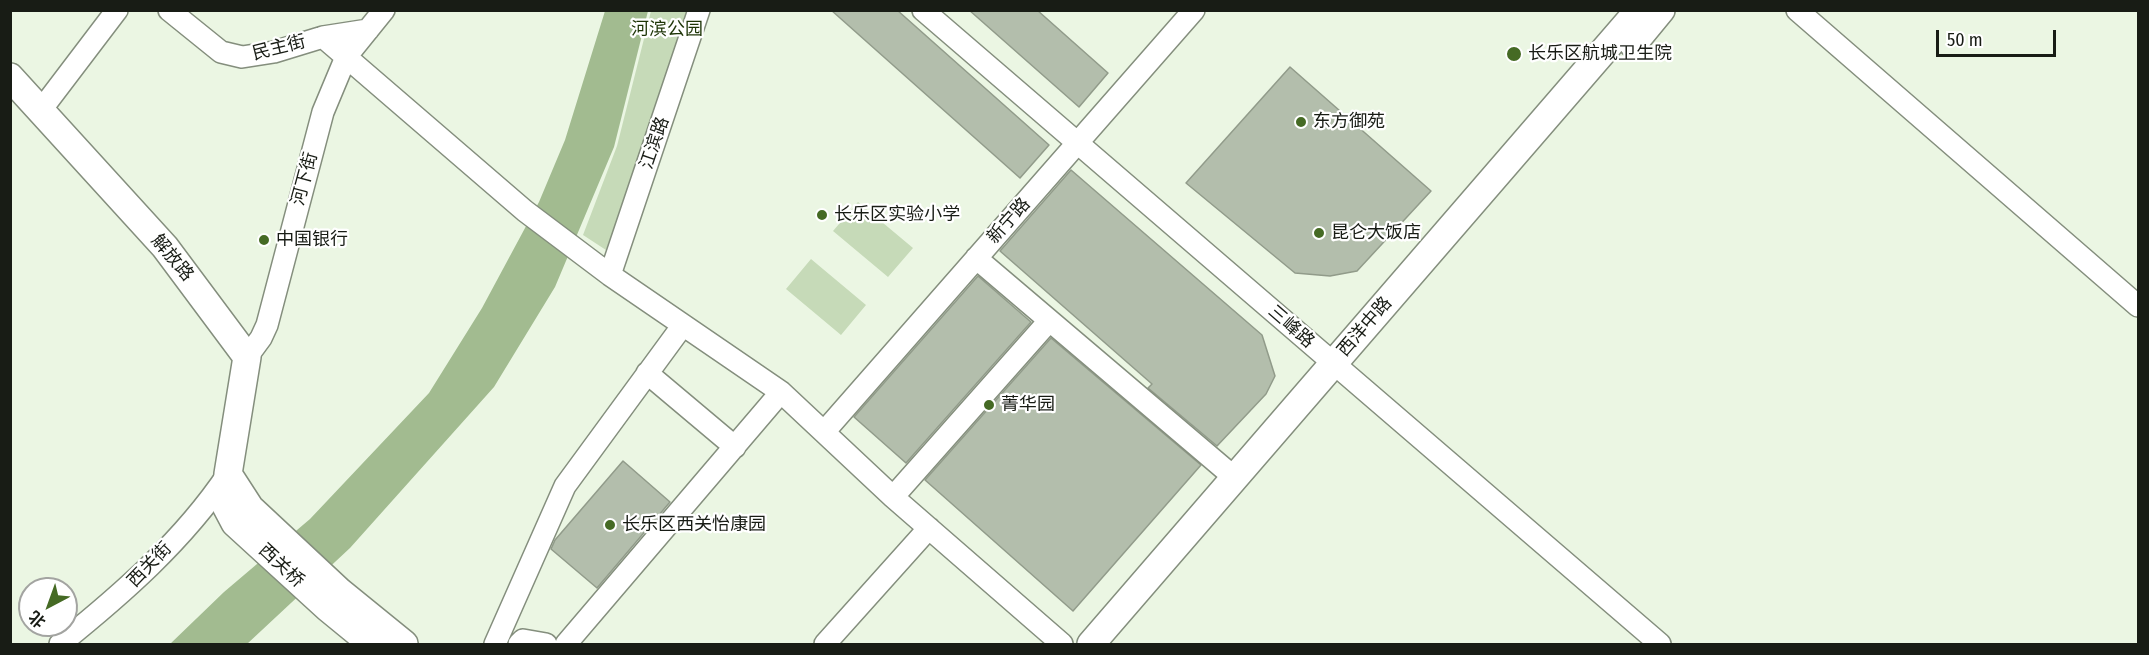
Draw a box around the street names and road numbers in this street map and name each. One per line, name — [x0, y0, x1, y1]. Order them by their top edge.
street label: 民主街 — [250, 31, 308, 65]
street label: 江滨路 — [636, 114, 674, 172]
street label: 河下街 — [288, 150, 322, 208]
street label: 新宁路 — [983, 194, 1035, 248]
street label: 解放路 — [146, 230, 198, 286]
street label: 西洋中路 — [1333, 293, 1397, 361]
street label: 三峰路 — [1264, 301, 1318, 353]
street label: 西关街 — [123, 538, 177, 592]
street label: 西关桥 — [254, 540, 308, 592]

